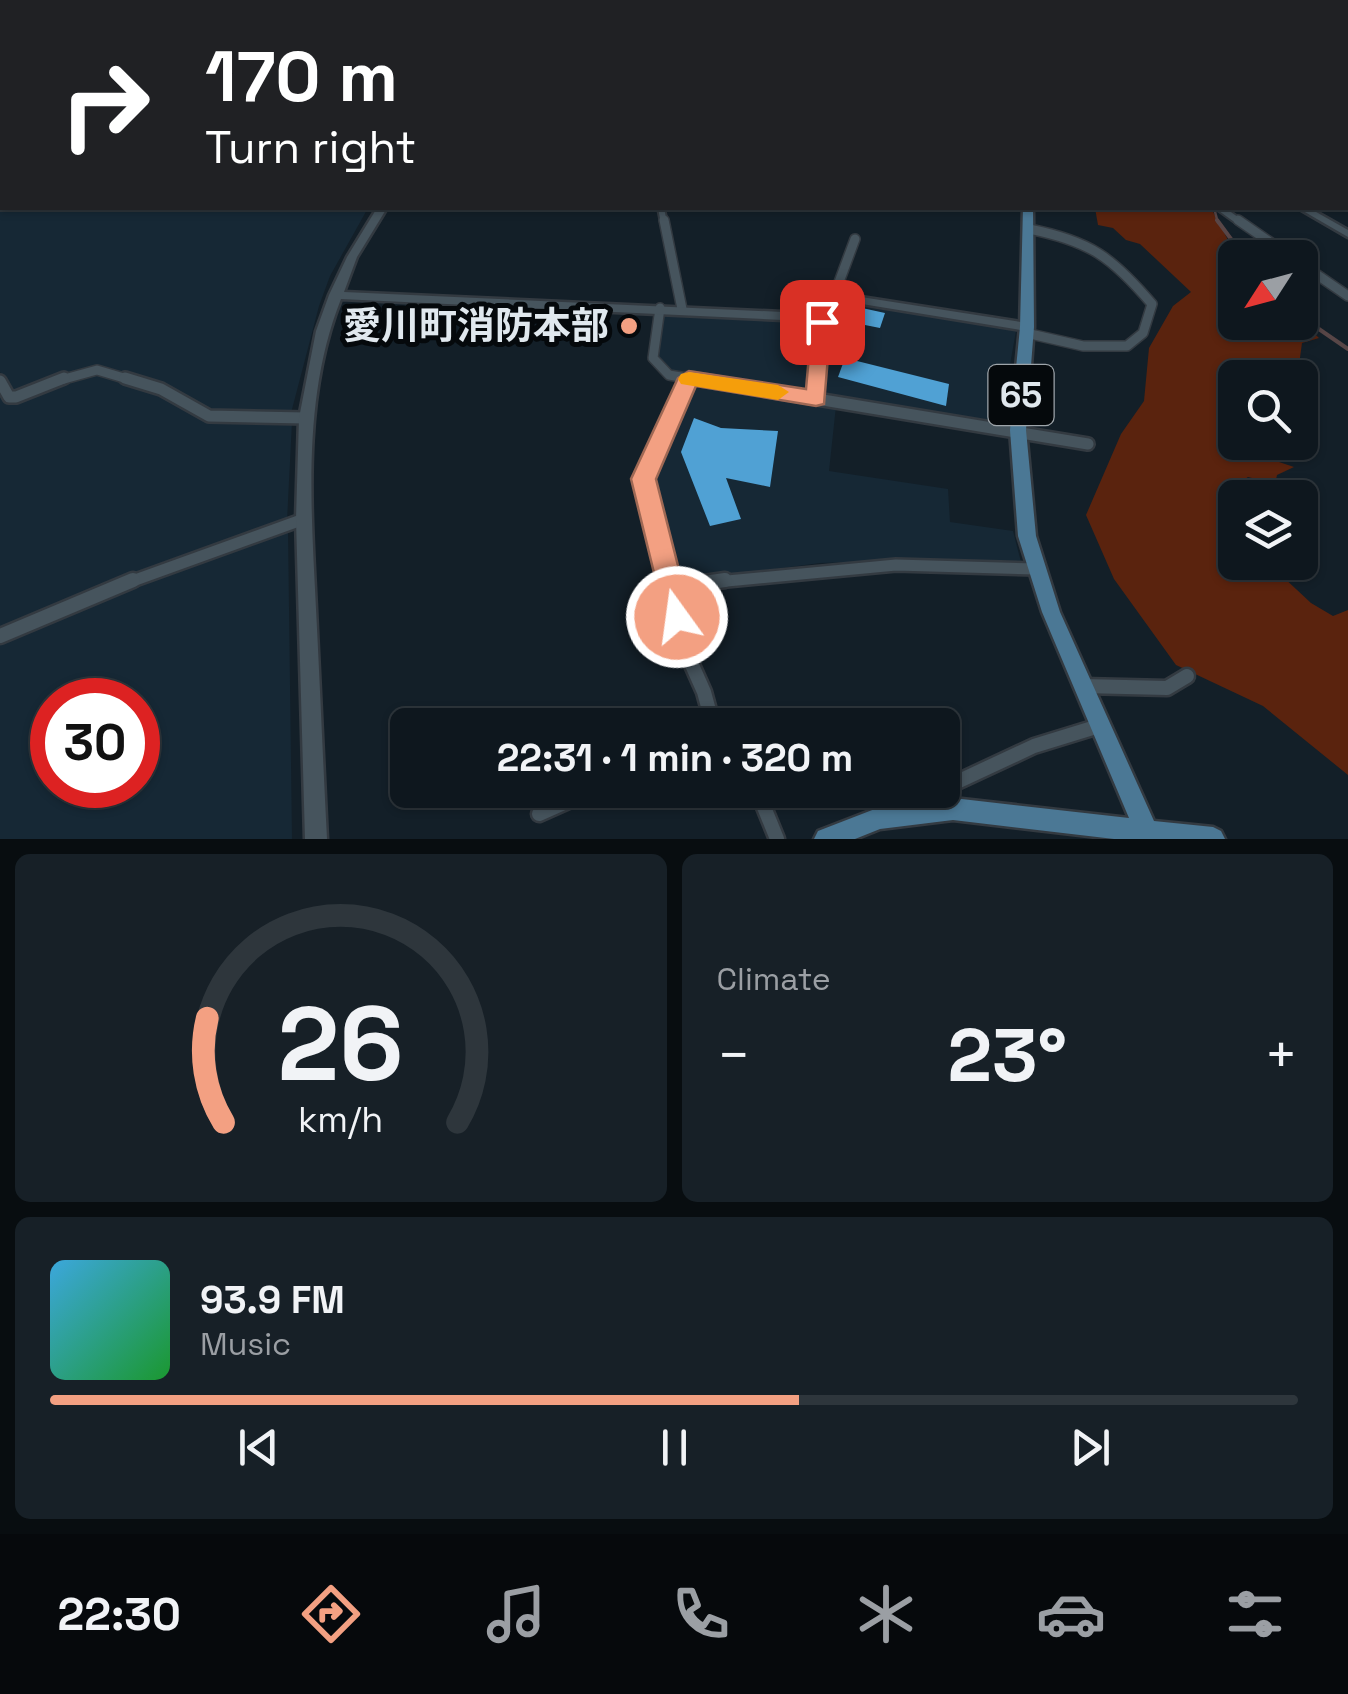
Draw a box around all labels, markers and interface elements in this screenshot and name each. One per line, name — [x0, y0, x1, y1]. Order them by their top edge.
text: 170 m — [205, 32, 398, 121]
icon: right — [40, 40, 170, 170]
text: Turn right — [205, 119, 416, 176]
north arrow — [1218, 240, 1318, 340]
map controls — [1218, 240, 1318, 580]
pin — [780, 280, 865, 365]
icon: arrive — [795, 295, 850, 350]
place label: 愛川町消防本部 — [343, 302, 609, 350]
marker: 愛川町消防本部 — [618, 315, 640, 337]
button: search — [1218, 360, 1318, 460]
road number: 65 — [988, 365, 1054, 425]
button: layers — [1218, 480, 1318, 580]
position arrow — [625, 565, 729, 669]
speed limit sign: 30 — [30, 678, 160, 808]
text: 22:31 · 1 min · 320 m — [497, 734, 853, 782]
text: Climate — [717, 959, 831, 999]
text: 26 — [278, 978, 404, 1110]
text: 23° — [947, 1007, 1067, 1103]
text: − — [717, 1020, 751, 1090]
text: + — [1264, 1020, 1298, 1090]
text: km/h — [298, 1097, 383, 1142]
text: 93.9 FM — [200, 1276, 345, 1324]
text: Music — [200, 1324, 291, 1364]
icon: previous — [231, 1420, 286, 1475]
icon: pause — [647, 1420, 702, 1475]
icon: next — [1063, 1420, 1118, 1475]
icon: directions — [296, 1579, 366, 1649]
icon: music — [481, 1579, 551, 1649]
icon: phone — [666, 1579, 736, 1649]
icon: climate — [851, 1579, 921, 1649]
icon: car — [1036, 1579, 1106, 1649]
icon: filters — [1220, 1579, 1290, 1649]
text: 22:30 — [57, 1586, 181, 1643]

